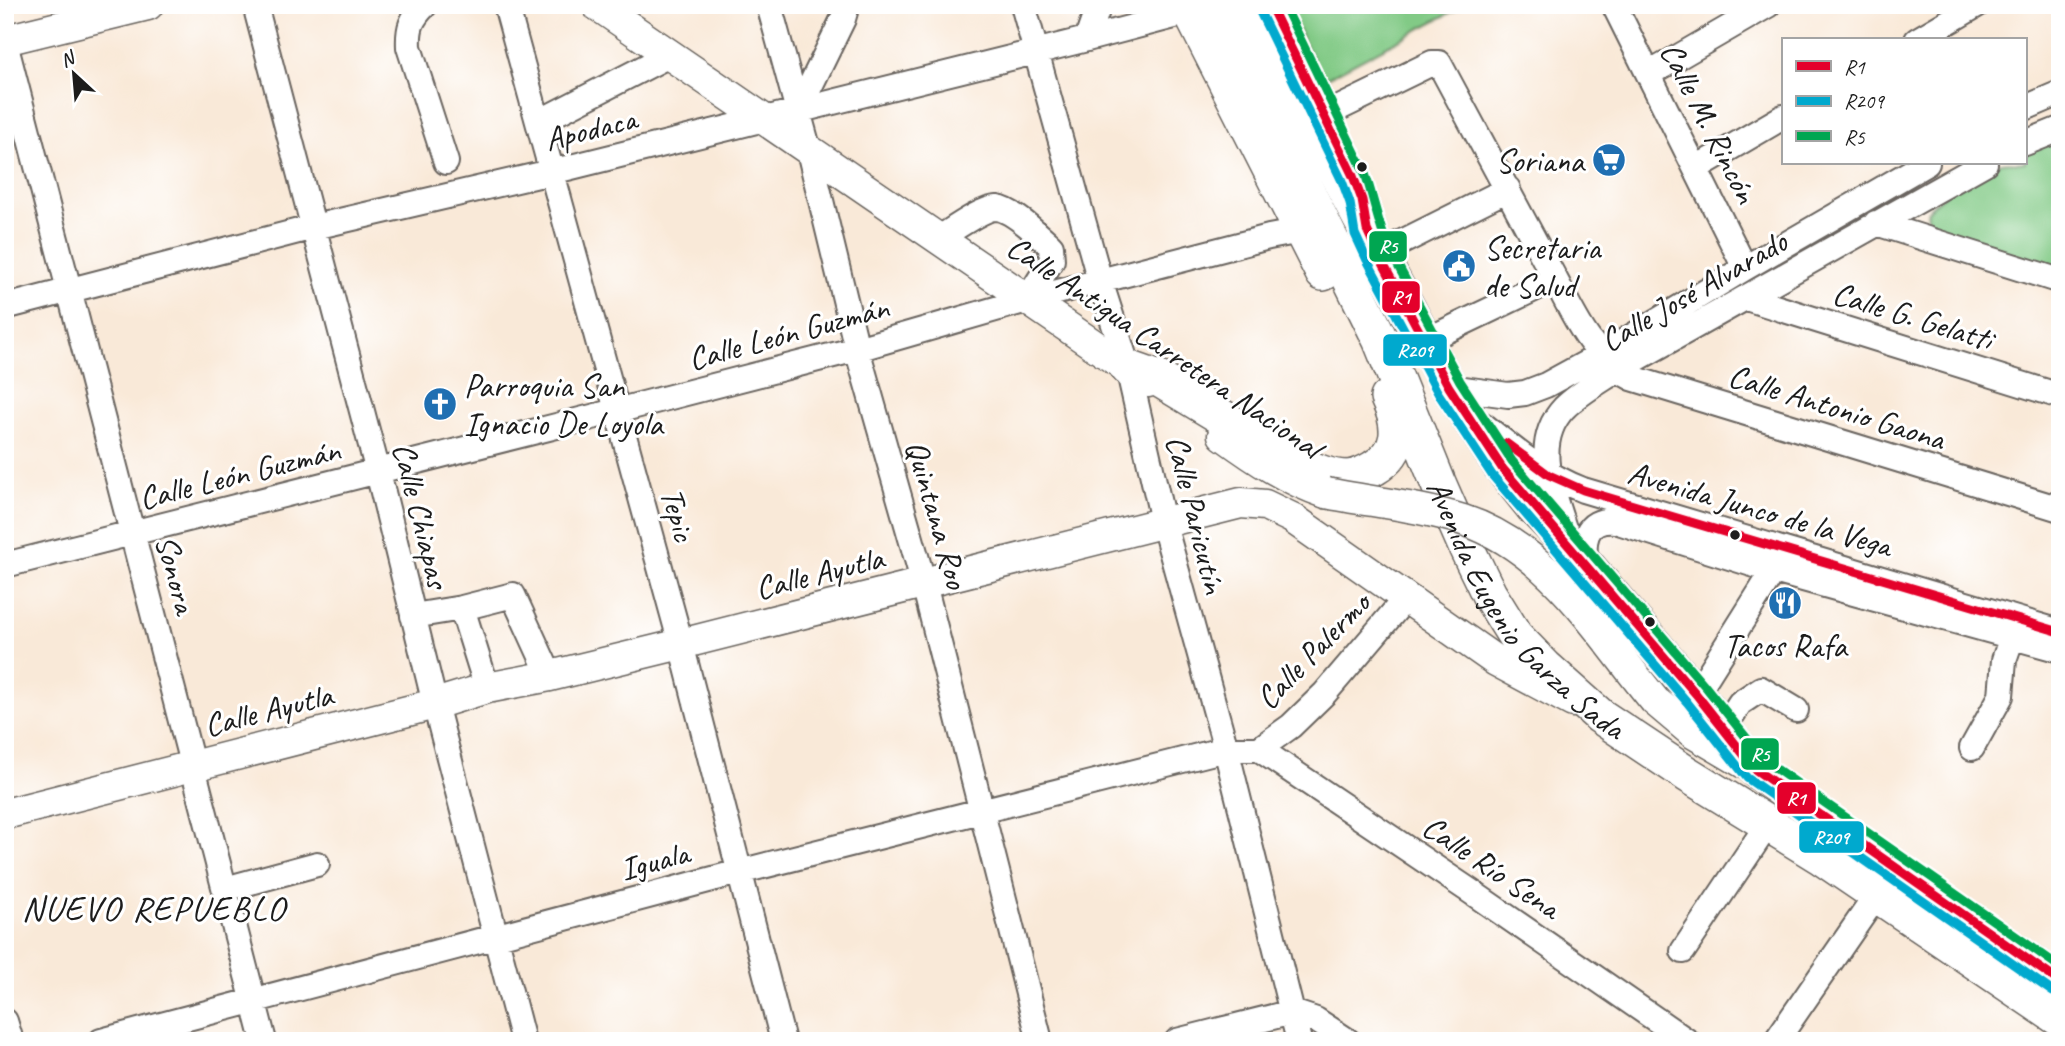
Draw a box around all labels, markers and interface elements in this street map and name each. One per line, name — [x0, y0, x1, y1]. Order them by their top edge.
street label: Calle M. Rincón — [1651, 35, 1768, 211]
north arrow — [38, 38, 108, 108]
legend — [1782, 38, 2026, 164]
text: N — [56, 45, 80, 73]
text: R1 — [1844, 54, 1866, 80]
text: R209 — [1844, 88, 1885, 114]
street label: Apodaca — [540, 97, 643, 161]
text: R5 — [1844, 124, 1866, 150]
place label: Soriana — [1496, 140, 1587, 182]
supermarket icon: Soriana — [1590, 141, 1628, 179]
unlabelled marker — [1355, 160, 1369, 174]
street label: Calle José Alvarado — [1593, 220, 1796, 361]
street label: Calle Antigua Carretera Nacional — [999, 226, 1334, 471]
place label: Secretaria de Salud — [1484, 227, 1602, 307]
line badge: R5 — [1368, 230, 1408, 263]
text: R5 — [1379, 235, 1399, 259]
public building icon: Secretaria de Salud — [1440, 247, 1478, 285]
street label: Calle G. Gelatti — [1828, 272, 2001, 361]
line badge: R1 — [1381, 280, 1421, 314]
street label: Calle León Guzmán — [684, 286, 894, 380]
text: R1 — [1392, 286, 1413, 310]
line badge: R209 — [1382, 333, 1448, 367]
text: R209 — [1397, 339, 1436, 363]
street label: Calle Antonio Gaona — [1724, 354, 1952, 460]
place label: Parroquia San Ignacio De Loyola — [464, 365, 665, 445]
church icon: Parroquia San Ignacio De Loyola — [421, 385, 459, 423]
street label: Calle León Guzmán — [134, 428, 345, 519]
street label: Calle Paricutín — [1156, 431, 1236, 599]
street label: Quintana Roo — [896, 435, 979, 595]
street label: Calle Chiapas — [383, 438, 460, 595]
street label: Avenida Junco de la Vega — [1623, 451, 1899, 567]
street label: Avenida Eugenio Garza Sada — [1417, 473, 1634, 750]
street label: Tepic — [651, 483, 706, 547]
unlabelled marker — [1728, 528, 1742, 542]
street label: Sonora — [145, 531, 207, 620]
street label: Calle Ayutla — [751, 536, 890, 609]
street label: Calle Palermo — [1246, 581, 1381, 718]
restaurant icon: Tacos Rafa — [1766, 584, 1804, 622]
unlabelled marker — [1643, 615, 1657, 629]
place label: Tacos Rafa — [1723, 625, 1849, 667]
street label: Calle Ayutla — [200, 673, 339, 746]
line badge: R5 — [1740, 737, 1780, 771]
text: R5 — [1751, 743, 1771, 767]
line badge: R1 — [1776, 781, 1817, 815]
text: R1 — [1787, 787, 1808, 811]
street label: Calle Río Sena — [1415, 805, 1570, 930]
line badge: R209 — [1798, 820, 1865, 854]
text: R209 — [1813, 826, 1852, 850]
street label: Iguala — [615, 831, 695, 890]
district label: NUEVO REPUEBLO — [22, 886, 288, 931]

